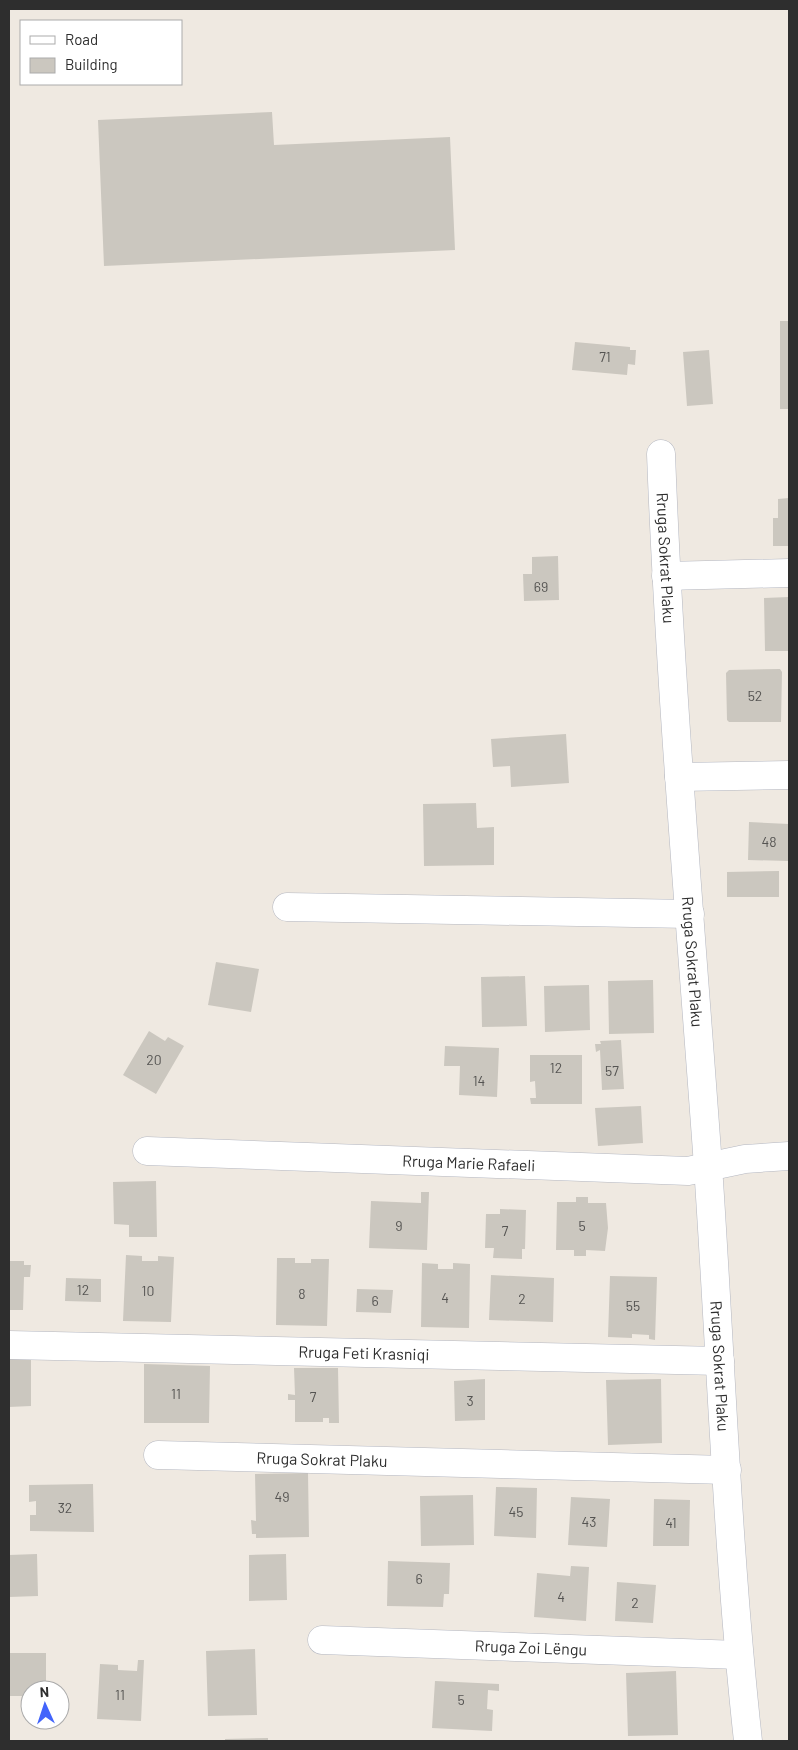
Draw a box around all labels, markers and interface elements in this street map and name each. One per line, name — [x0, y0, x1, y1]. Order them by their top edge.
legend — [20, 20, 182, 85]
text: Road — [65, 30, 98, 48]
text: Building — [65, 55, 118, 73]
house number: 71 — [599, 348, 611, 365]
street label: Rruga Sokrat Plaku — [654, 492, 679, 624]
house number: 69 — [534, 578, 548, 595]
house number: 52 — [748, 687, 762, 704]
house number: 48 — [761, 833, 777, 850]
street label: Rruga Sokrat Plaku — [679, 896, 708, 1028]
house number: 20 — [146, 1051, 162, 1068]
house number: 12 — [550, 1059, 562, 1076]
house number: 57 — [605, 1062, 619, 1079]
house number: 14 — [473, 1072, 485, 1089]
street label: Rruga Marie Rafaeli — [402, 1150, 536, 1174]
house number: 9 — [395, 1217, 403, 1234]
house number: 5 — [578, 1217, 586, 1234]
house number: 7 — [502, 1222, 509, 1239]
house number: 12 — [77, 1281, 89, 1298]
house number: 10 — [142, 1282, 154, 1299]
house number: 8 — [298, 1285, 306, 1302]
house number: 4 — [441, 1289, 449, 1306]
house number: 2 — [518, 1290, 526, 1307]
house number: 6 — [371, 1292, 379, 1309]
house number: 55 — [626, 1297, 640, 1314]
street label: Rruga Sokrat Plaku — [707, 1300, 734, 1432]
street label: Rruga Feti Krasniqi — [298, 1342, 430, 1363]
house number: 11 — [171, 1385, 181, 1402]
house number: 7 — [310, 1388, 317, 1405]
house number: 3 — [466, 1392, 474, 1409]
street label: Rruga Sokrat Plaku — [256, 1448, 388, 1470]
house number: 49 — [274, 1488, 290, 1505]
house number: 32 — [58, 1499, 72, 1516]
house number: 45 — [509, 1503, 523, 1520]
house number: 43 — [582, 1513, 596, 1530]
house number: 41 — [665, 1514, 677, 1531]
house number: 6 — [415, 1570, 423, 1587]
house number: 4 — [557, 1588, 565, 1605]
house number: 2 — [631, 1594, 639, 1611]
street label: Rruga Zoi Lëngu — [474, 1635, 587, 1659]
north arrow — [20, 1680, 70, 1730]
text: N — [39, 1683, 49, 1700]
house number: 11 — [115, 1686, 125, 1703]
house number: 5 — [457, 1691, 465, 1708]

